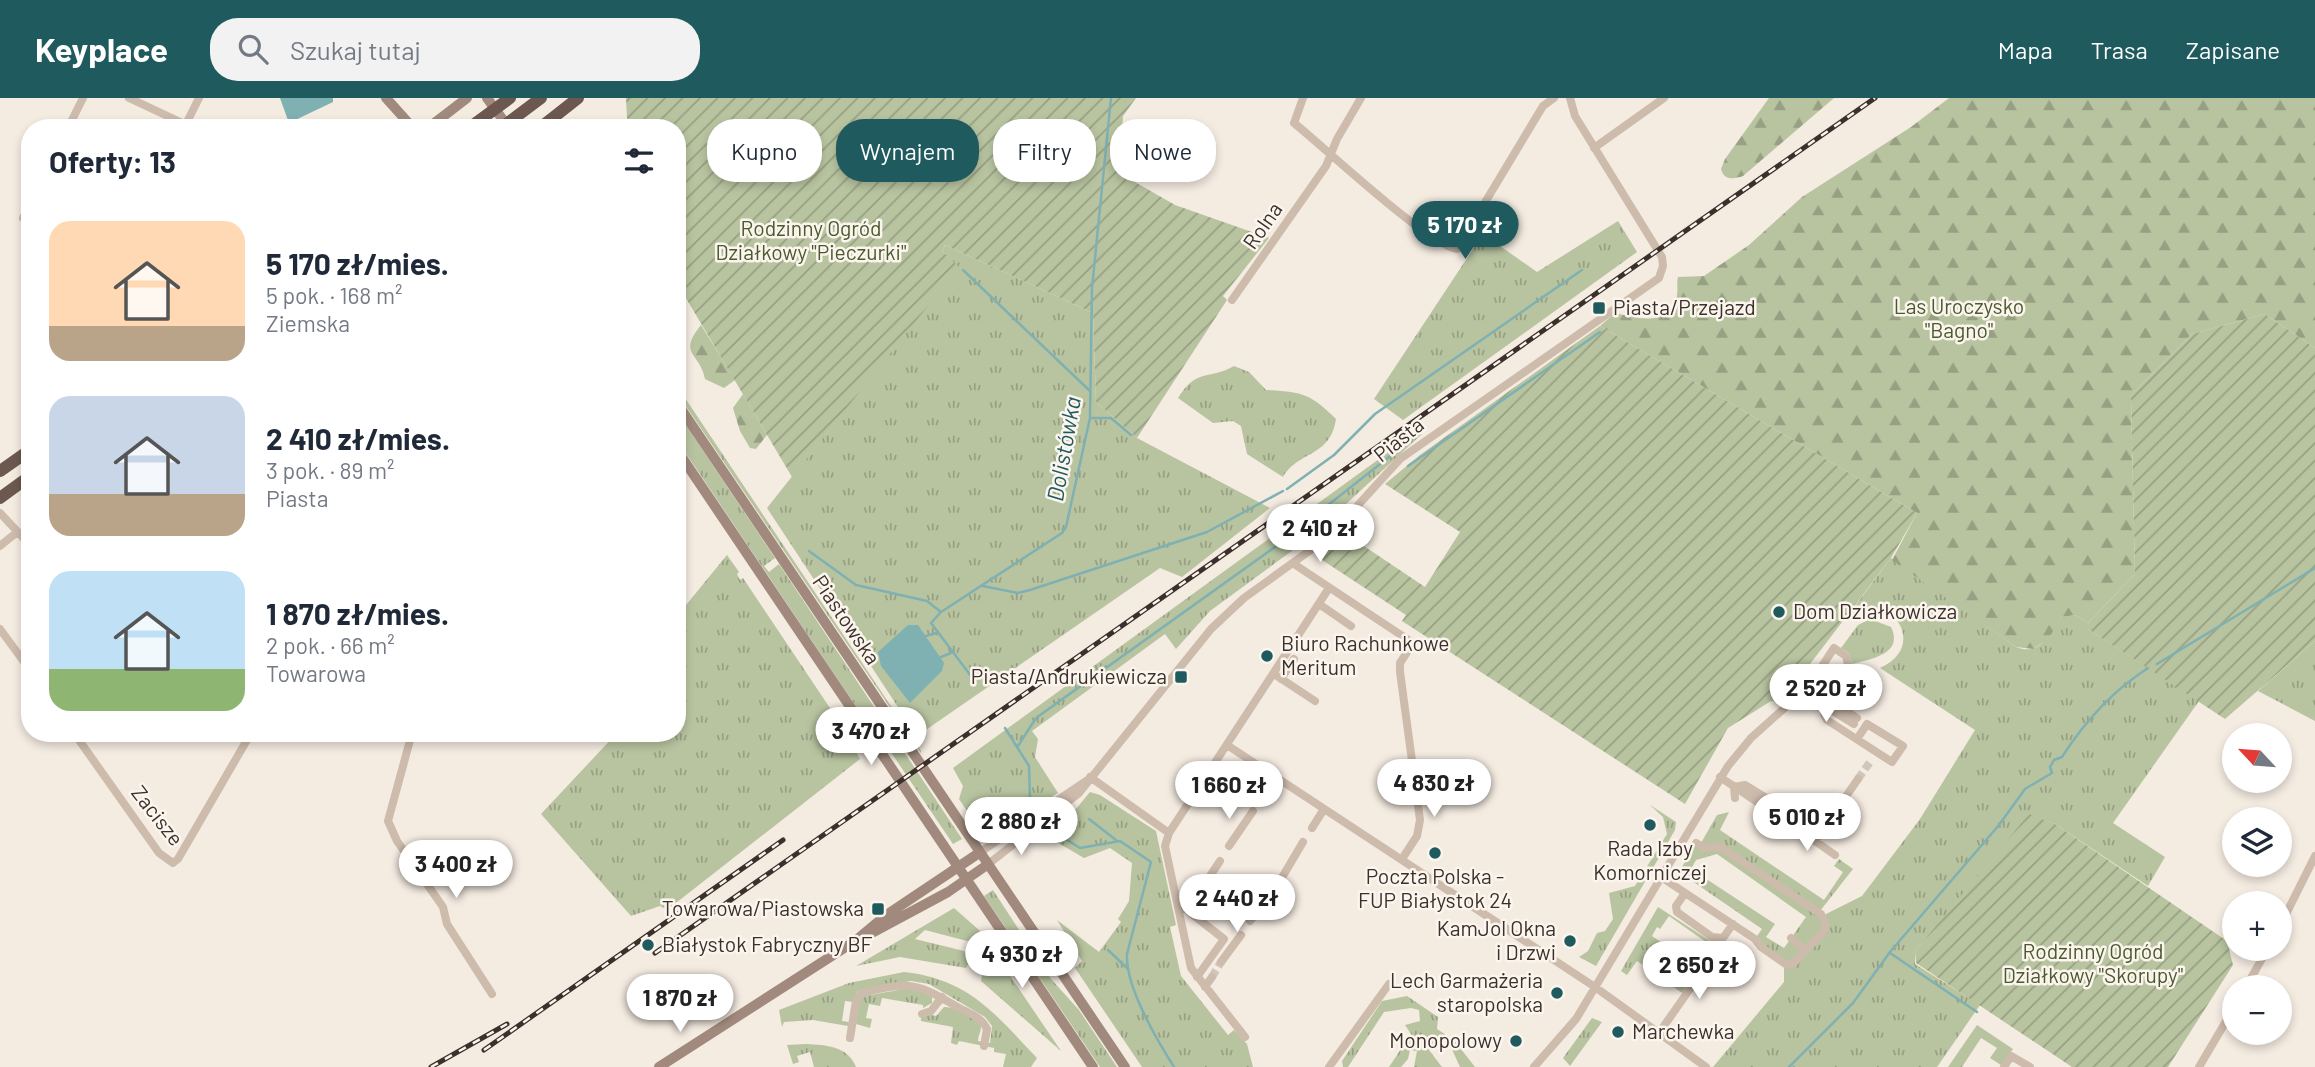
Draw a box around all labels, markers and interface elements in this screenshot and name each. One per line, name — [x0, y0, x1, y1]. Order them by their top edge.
search box — [210, 18, 700, 81]
text: Keyplace — [35, 29, 168, 69]
icon: search — [234, 30, 272, 68]
text: Szukaj tutaj — [290, 34, 421, 65]
text: Mapa — [1998, 35, 2053, 64]
text: Trasa — [2091, 35, 2148, 64]
text: Zapisane — [2186, 35, 2280, 64]
chip: Kupno — [707, 119, 822, 182]
chip: Wynajem — [836, 119, 979, 182]
chip: Filtry — [993, 119, 1096, 182]
chip: Nowe — [1110, 119, 1216, 182]
icon: filters — [620, 142, 658, 180]
text: Oferty: 13 — [49, 143, 176, 179]
street label: Rolna — [1237, 197, 1287, 253]
pin: 5 170 zł — [1393, 202, 1537, 261]
text: 5 170 zł — [1428, 210, 1502, 238]
park label: Rodzinny Ogród Działkowy "Pieczurki" — [716, 215, 906, 264]
text: 5 170 zł/mies. — [266, 245, 449, 281]
icon: home — [105, 249, 189, 333]
text: 5 pok. · 168 m² — [266, 281, 402, 309]
park label: Las Uroczysko "Bagno" — [1894, 293, 2024, 342]
place label: Piasta/Przejazd — [1613, 294, 1756, 319]
marker: Piasta/Przejazd — [1591, 300, 1607, 316]
text: Ziemska — [266, 309, 350, 337]
water label: Dolistówka — [1040, 394, 1086, 503]
street label: Piasta — [1368, 411, 1428, 466]
text: 2 410 zł/mies. — [266, 420, 450, 456]
icon: home — [105, 424, 189, 508]
text: 3 pok. · 89 m² — [266, 456, 395, 484]
text: Piasta — [266, 484, 328, 512]
pin: 2 410 zł — [1248, 504, 1392, 564]
text: 2 410 zł — [1282, 513, 1358, 541]
street label: Piastowska — [808, 570, 886, 669]
text: 1 870 zł/mies. — [266, 595, 449, 631]
place label: Dom Działkowicza — [1793, 598, 1957, 623]
icon: home — [105, 599, 189, 683]
marker: Dom Działkowicza — [1771, 604, 1787, 620]
place label: Biuro Rachunkowe Meritum — [1281, 630, 1449, 679]
text: 2 pok. · 66 m² — [266, 631, 395, 659]
marker: Biuro Rachunkowe Meritum — [1259, 648, 1275, 664]
text: Towarowa — [266, 659, 366, 687]
place label: Piasta/Andrukiewicza — [971, 663, 1167, 688]
pin: 2 520 zł — [1754, 664, 1898, 724]
marker: Piasta/Andrukiewicza — [1173, 669, 1189, 685]
text: 2 520 zł — [1785, 673, 1867, 701]
pin: 3 470 zł — [799, 708, 943, 767]
text: 3 470 zł — [832, 716, 910, 744]
north arrow — [2222, 723, 2292, 793]
map controls — [2222, 723, 2292, 1045]
pin: 4 830 zł — [1362, 760, 1506, 819]
pin: 1 660 zł — [1157, 762, 1301, 821]
text: 4 830 zł — [1393, 768, 1475, 796]
text: 1 660 zł — [1191, 770, 1267, 798]
street label: Zacisze — [127, 780, 189, 850]
pin: 5 010 zł — [1735, 794, 1879, 853]
pin: 2 880 zł — [949, 798, 1093, 857]
text: 5 010 zł — [1769, 802, 1845, 830]
text: 2 880 zł — [981, 806, 1061, 834]
button: layers — [2222, 807, 2292, 877]
marker: Rada Izby Komorniczej — [1642, 817, 1658, 833]
place label: Rada Izby Komorniczej — [1593, 835, 1707, 884]
pin: 3 400 zł — [384, 840, 528, 900]
marker: Poczta Polska - FUP Białystok 24 — [1427, 845, 1443, 861]
text: 3 400 zł — [415, 849, 497, 877]
place label: Poczta Polska - FUP Białystok 24 — [1358, 863, 1512, 912]
pin: 2 440 zł — [1165, 874, 1309, 934]
text: 2 440 zł — [1195, 883, 1279, 911]
button: + — [2222, 891, 2292, 961]
place label: Towarowa/Piastowska — [662, 895, 864, 920]
marker: Towarowa/Piastowska — [870, 901, 886, 917]
place label: KamJol Okna i Drzwi — [1437, 915, 1556, 964]
pin: 4 930 zł — [950, 930, 1094, 990]
place label: Białystok Fabryczny BF — [662, 931, 873, 956]
marker: KamJol Okna i Drzwi — [1562, 933, 1578, 949]
marker: Białystok Fabryczny BF — [640, 937, 656, 953]
park label: Rodzinny Ogród Działkowy "Skorupy" — [2003, 938, 2183, 987]
text: 4 930 zł — [981, 939, 1063, 967]
pin: 2 650 zł — [1627, 942, 1771, 1001]
text: 2 650 zł — [1659, 950, 1739, 978]
place label: Lech Garmażeria staropolska — [1390, 967, 1543, 1016]
pin: 1 870 zł — [608, 974, 752, 1034]
button: − — [2222, 975, 2292, 1045]
text: 1 870 zł — [643, 983, 717, 1011]
marker: Lech Garmażeria staropolska — [1549, 985, 1565, 1001]
place label: Marchewka — [1632, 1018, 1735, 1043]
marker: Marchewka — [1610, 1024, 1626, 1040]
place label: Monopolowy — [1389, 1027, 1502, 1052]
marker: Monopolowy — [1508, 1033, 1524, 1049]

